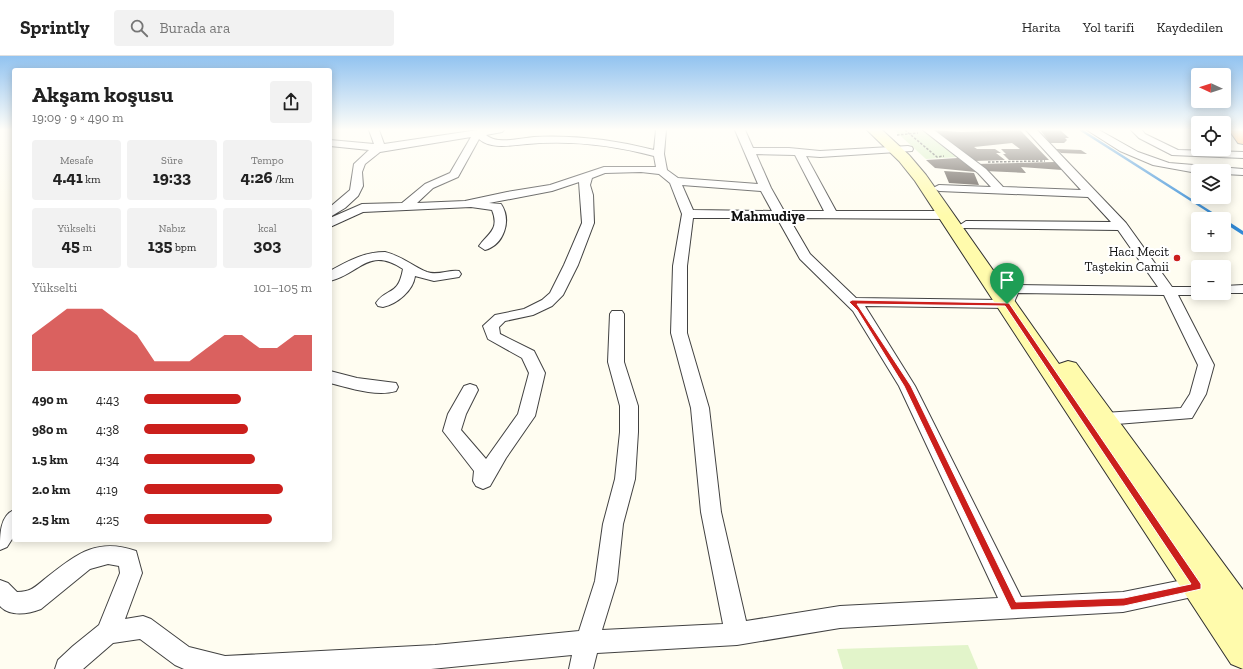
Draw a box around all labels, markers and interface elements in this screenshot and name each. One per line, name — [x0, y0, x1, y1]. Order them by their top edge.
search box — [114, 10, 394, 46]
text: Sprintly — [20, 16, 90, 39]
icon: search — [128, 17, 150, 39]
text: Burada ara — [160, 19, 230, 37]
text: Harita — [1022, 19, 1061, 36]
text: Yol tarifi — [1083, 19, 1134, 36]
text: Kaydedilen — [1156, 19, 1223, 36]
north arrow — [1191, 68, 1231, 108]
map controls — [1191, 68, 1231, 300]
text: Akşam koşusu — [32, 81, 173, 108]
button: share — [270, 81, 312, 123]
text: 19:09 · 9 × 490 m — [32, 110, 123, 125]
button: locate — [1191, 116, 1231, 156]
text: Mesafe — [60, 154, 93, 167]
text: Süre — [161, 154, 183, 167]
text: Tempo — [251, 154, 284, 167]
button: layers — [1191, 164, 1231, 204]
text: 4.41 — [53, 167, 83, 187]
text: 19:33 — [153, 167, 191, 187]
text: 4:26 — [241, 167, 273, 187]
text: km — [83, 173, 101, 186]
text: /km — [273, 173, 294, 186]
district label: Mahmudiye — [731, 208, 805, 225]
button: + — [1191, 212, 1231, 252]
text: Yükselti — [58, 222, 96, 235]
text: Nabız — [158, 222, 186, 235]
text: kcal — [258, 222, 277, 235]
text: 45 — [61, 235, 80, 255]
text: 135 — [148, 235, 172, 255]
text: 303 — [253, 235, 281, 255]
text: m — [80, 241, 92, 254]
text: bpm — [172, 241, 196, 254]
place label: Hacı Mecit Taştekin Camii — [1084, 244, 1169, 274]
marker: Hacı Mecit Taştekin Camii — [1172, 253, 1182, 263]
button: − — [1191, 260, 1231, 300]
pin — [990, 263, 1024, 304]
icon: arrive — [996, 269, 1018, 291]
text: Yükselti — [32, 280, 77, 295]
text: 101–105 m — [253, 280, 312, 295]
text: 490 m — [32, 392, 68, 407]
text: 4:43 — [96, 392, 119, 407]
text: 980 m — [32, 422, 67, 437]
text: 4:38 — [96, 422, 119, 437]
text: 1.5 km — [32, 452, 68, 467]
text: 4:34 — [96, 452, 119, 467]
text: 2.0 km — [32, 482, 70, 497]
text: 4:19 — [96, 482, 118, 497]
text: 2.5 km — [32, 512, 70, 527]
text: 4:25 — [96, 512, 119, 527]

